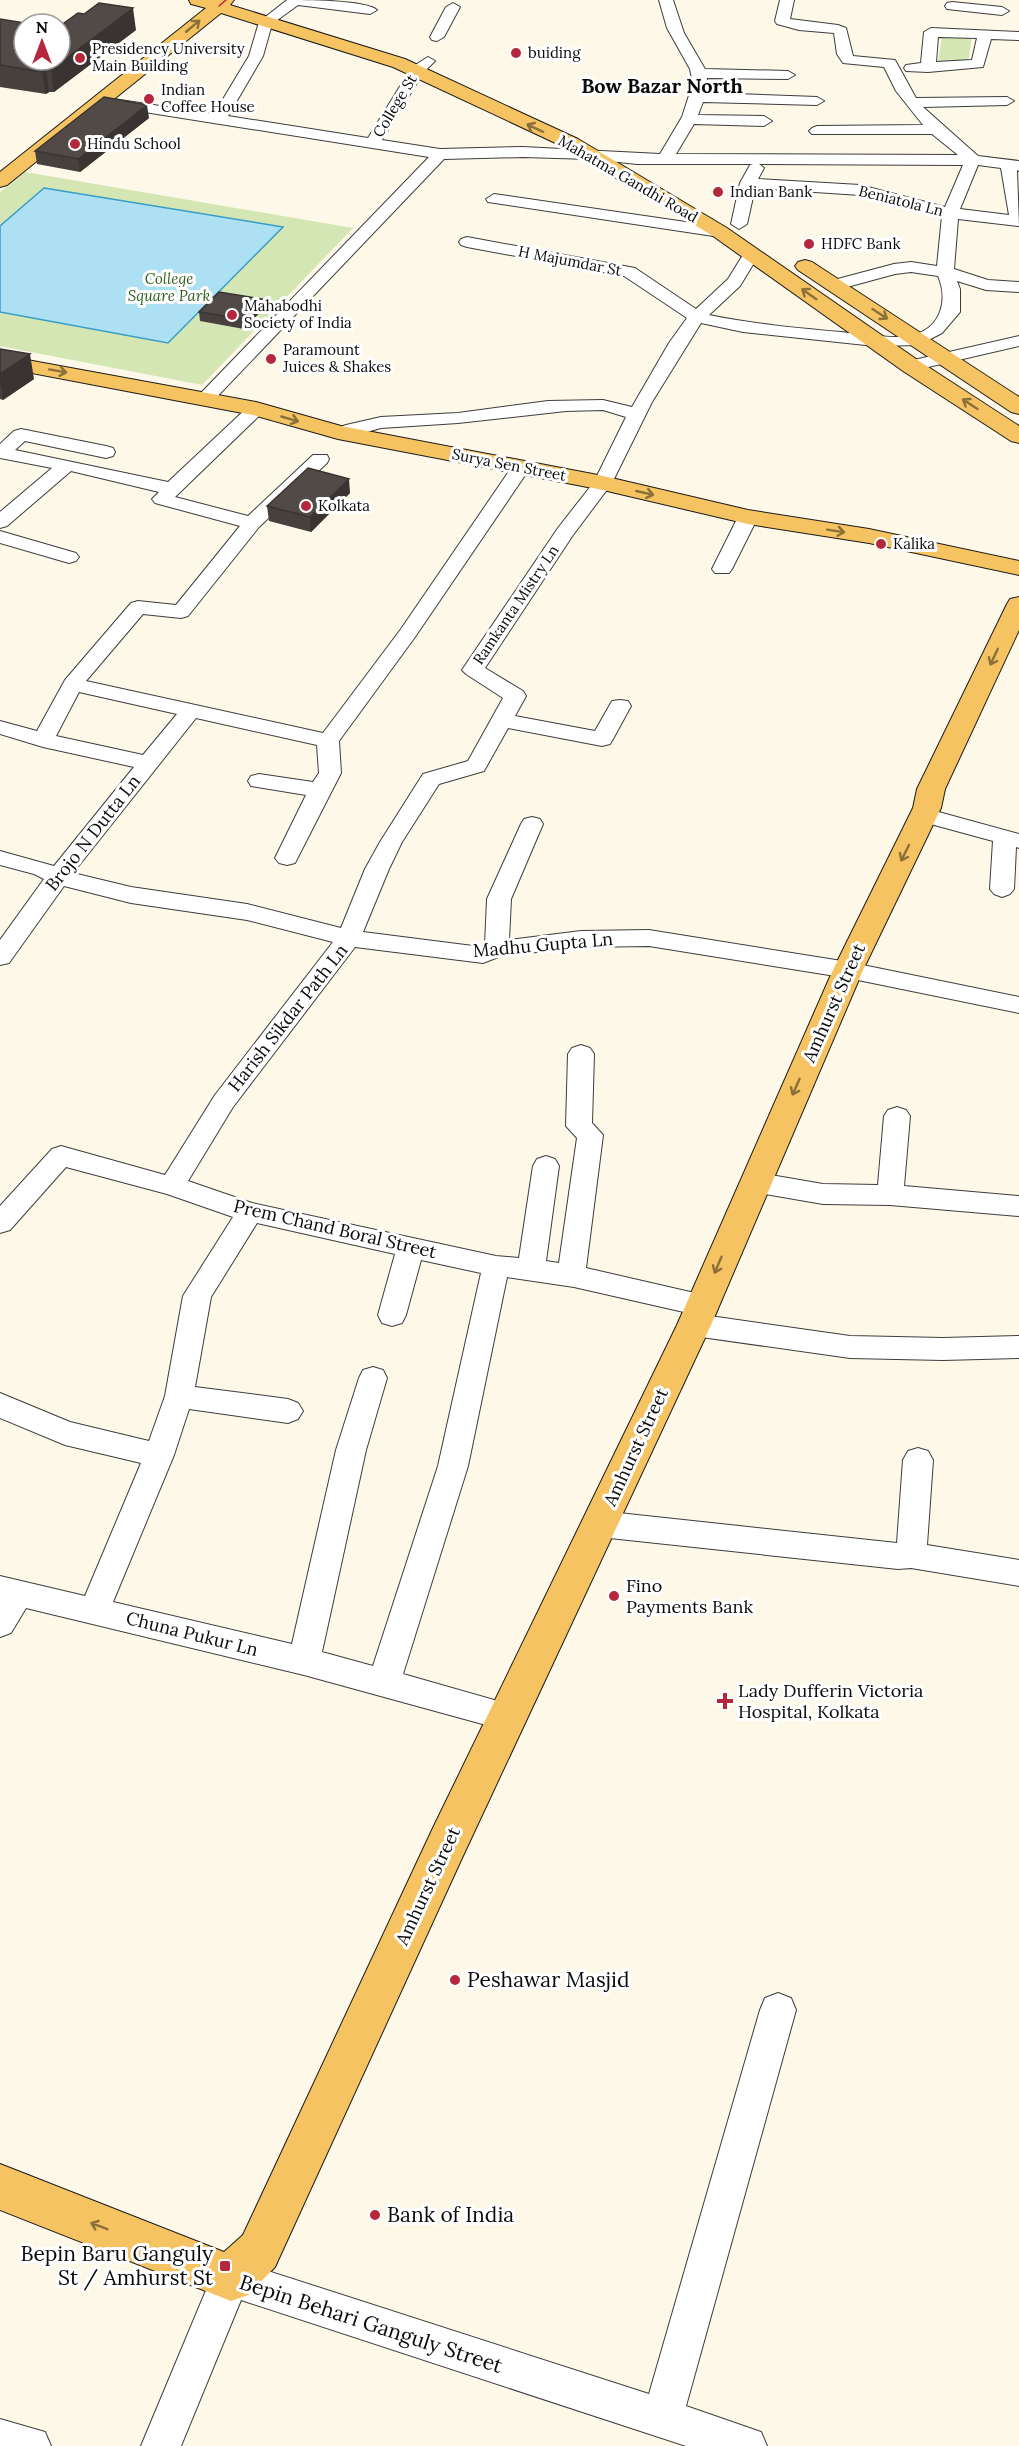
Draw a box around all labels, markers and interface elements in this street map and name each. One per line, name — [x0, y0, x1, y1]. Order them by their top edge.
north arrow — [12, 12, 72, 72]
text: N — [36, 17, 48, 37]
one-way arrow — [185, 19, 200, 33]
place label: Presidency University Main Building — [92, 39, 245, 75]
place label: buiding — [528, 43, 581, 62]
marker: buiding — [509, 46, 523, 60]
marker: Presidency University Main Building — [73, 51, 87, 65]
street label: College St — [368, 71, 421, 141]
district label: Bow Bazar North — [581, 73, 743, 98]
place label: Indian Coffee House — [161, 80, 255, 116]
marker: Indian Coffee House — [142, 92, 156, 106]
one-way arrow — [527, 121, 545, 133]
street label: Mahatma Gandhi Road — [555, 131, 702, 226]
place label: Hindu School — [87, 134, 181, 153]
marker: Hindu School — [68, 137, 82, 151]
street label: Beniatola Ln — [857, 181, 945, 220]
place label: Indian Bank — [730, 182, 812, 201]
marker: Indian Bank — [711, 185, 725, 199]
place label: HDFC Bank — [821, 234, 901, 253]
marker: HDFC Bank — [802, 237, 816, 251]
street label: H Majumdar St — [517, 241, 624, 280]
park label: College Square Park — [128, 269, 211, 305]
one-way arrow — [801, 288, 817, 300]
place label: Mahabodhi Society of India — [244, 296, 352, 332]
marker: Mahabodhi Society of India — [225, 308, 239, 322]
one-way arrow — [871, 308, 888, 320]
place label: Paramount Juices & Shakes — [282, 340, 391, 376]
marker: Paramount Juices & Shakes — [264, 352, 278, 366]
one-way arrow — [47, 366, 67, 377]
one-way arrow — [962, 398, 979, 410]
one-way arrow — [280, 414, 299, 425]
street label: Surya Sen Street — [450, 444, 568, 485]
one-way arrow — [635, 487, 654, 499]
place label: Kolkata — [318, 496, 370, 515]
marker: Kolkata — [299, 499, 313, 513]
one-way arrow — [826, 526, 845, 537]
place label: Kalika — [893, 534, 935, 553]
marker: Kalika — [874, 537, 888, 551]
street label: Ramkanta Mistry Ln — [469, 541, 563, 668]
one-way arrow — [988, 647, 1000, 665]
street label: Brojo N Dutta Ln — [40, 770, 145, 895]
one-way arrow — [899, 843, 911, 861]
street label: Madhu Gupta Ln — [472, 927, 614, 962]
street label: Harish Sikdar Path Ln — [223, 939, 352, 1096]
street label: Amhurst Street — [797, 940, 870, 1067]
one-way arrow — [790, 1077, 801, 1095]
street label: Prem Chand Boral Street — [231, 1194, 439, 1263]
one-way arrow — [712, 1256, 724, 1274]
street label: Amhurst Street — [598, 1384, 673, 1510]
place label: Fino Payments Bank — [626, 1574, 753, 1618]
marker: Fino Payments Bank — [607, 1589, 621, 1603]
street label: Chuna Pukur Ln — [124, 1606, 260, 1661]
place label: Lady Dufferin Victoria Hospital, Kolkata — [738, 1679, 923, 1723]
marker: Lady Dufferin Victoria Hospital, Kolkata — [716, 1692, 734, 1710]
street label: Amhurst Street — [390, 1823, 465, 1949]
place label: Peshawar Masjid — [467, 1966, 630, 1993]
marker: Peshawar Masjid — [448, 1973, 462, 1987]
place label: Bank of India — [387, 2201, 514, 2228]
marker: Bank of India — [368, 2208, 382, 2222]
one-way arrow — [90, 2220, 109, 2231]
place label: Bepin Baru Ganguly St / Amhurst St — [20, 2240, 214, 2291]
marker: Bepin Baru Ganguly St / Amhurst St — [218, 2259, 232, 2273]
street label: Bepin Behari Ganguly Street — [236, 2268, 507, 2379]

